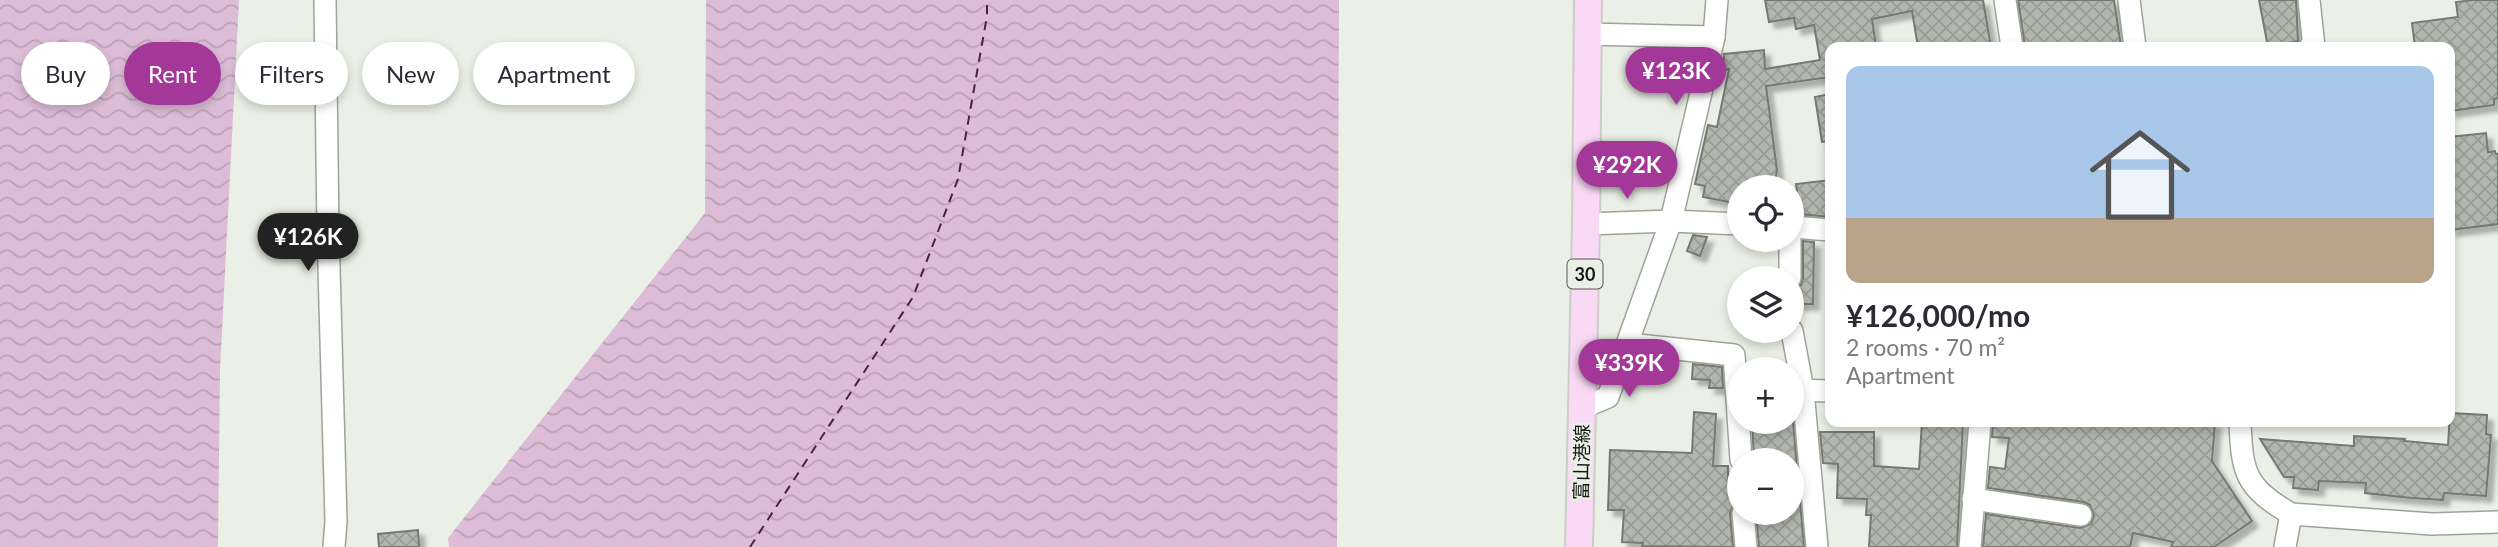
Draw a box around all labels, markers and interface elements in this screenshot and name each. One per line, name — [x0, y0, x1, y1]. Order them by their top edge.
chip: Buy — [21, 42, 110, 105]
chip: Rent — [124, 42, 221, 105]
chip: Filters — [235, 42, 348, 105]
chip: New — [362, 42, 459, 105]
chip: Apartment — [473, 42, 635, 105]
pin: ¥123K — [1627, 48, 1725, 107]
text: ¥123K — [1641, 56, 1711, 84]
icon: home — [2077, 112, 2203, 238]
pin: ¥292K — [1578, 142, 1676, 201]
text: ¥292K — [1592, 150, 1662, 178]
map controls — [1727, 175, 1804, 525]
button: locate — [1727, 175, 1804, 252]
pin: ¥126K — [259, 214, 357, 273]
text: ¥126K — [273, 222, 343, 250]
road number: 30 — [1568, 260, 1602, 288]
button: layers — [1727, 266, 1804, 343]
text: ¥126,000/mo — [1846, 297, 2030, 333]
text: 2 rooms · 70 m² — [1846, 333, 2005, 361]
pin: ¥339K — [1580, 340, 1678, 399]
text: ¥339K — [1594, 348, 1664, 376]
button: + — [1727, 357, 1804, 434]
text: Apartment — [1846, 361, 1954, 389]
street label: 富山港線 — [1569, 424, 1593, 500]
button: − — [1727, 448, 1804, 525]

